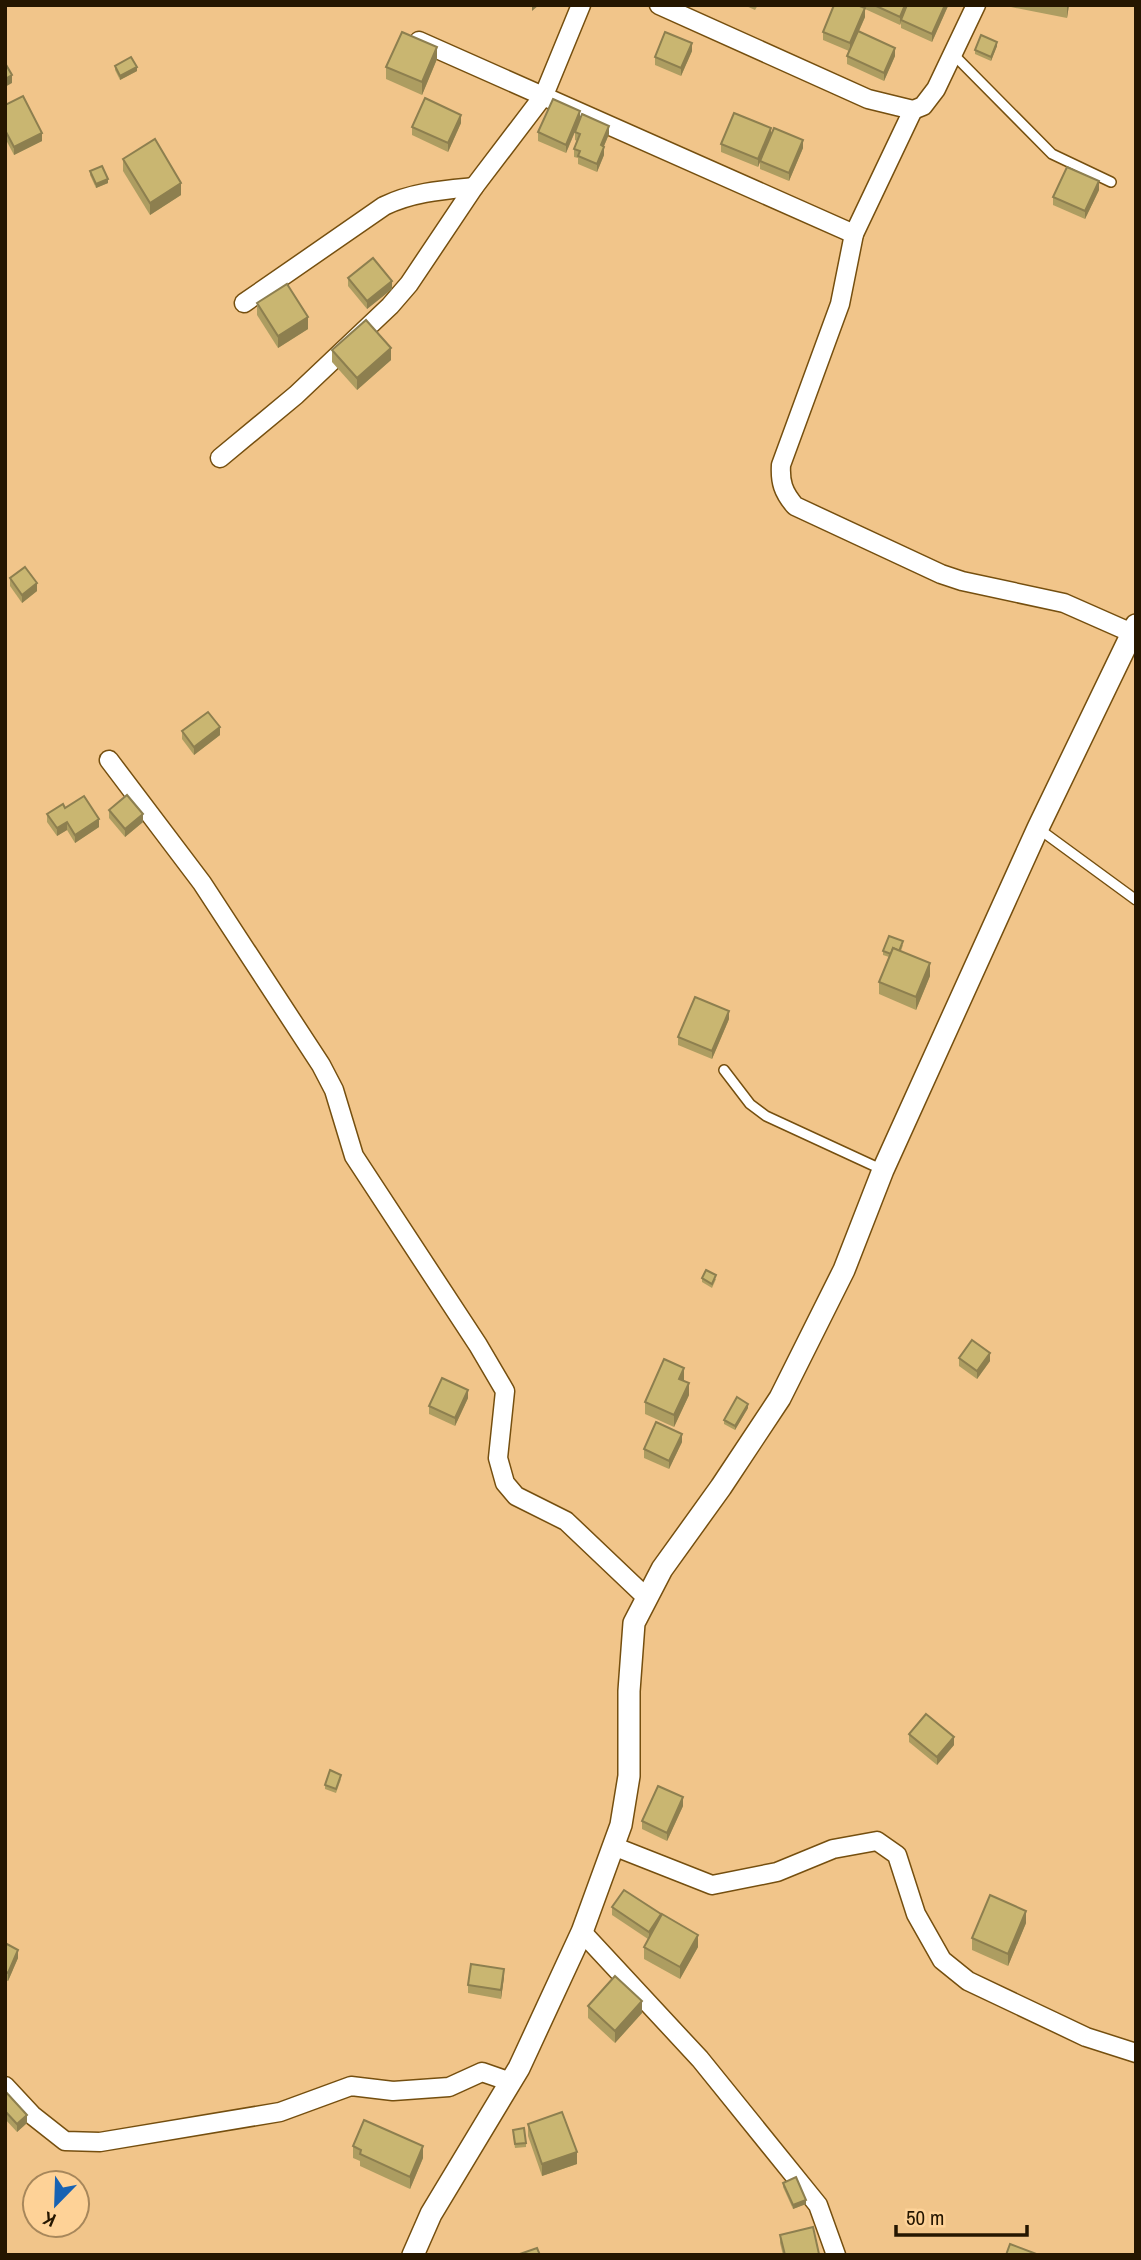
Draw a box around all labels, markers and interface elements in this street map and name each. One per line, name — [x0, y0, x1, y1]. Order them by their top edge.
north arrow — [21, 2169, 91, 2239]
scale bar — [896, 2194, 1027, 2238]
text: 50 m — [906, 2203, 944, 2232]
text: K — [38, 2205, 60, 2234]

